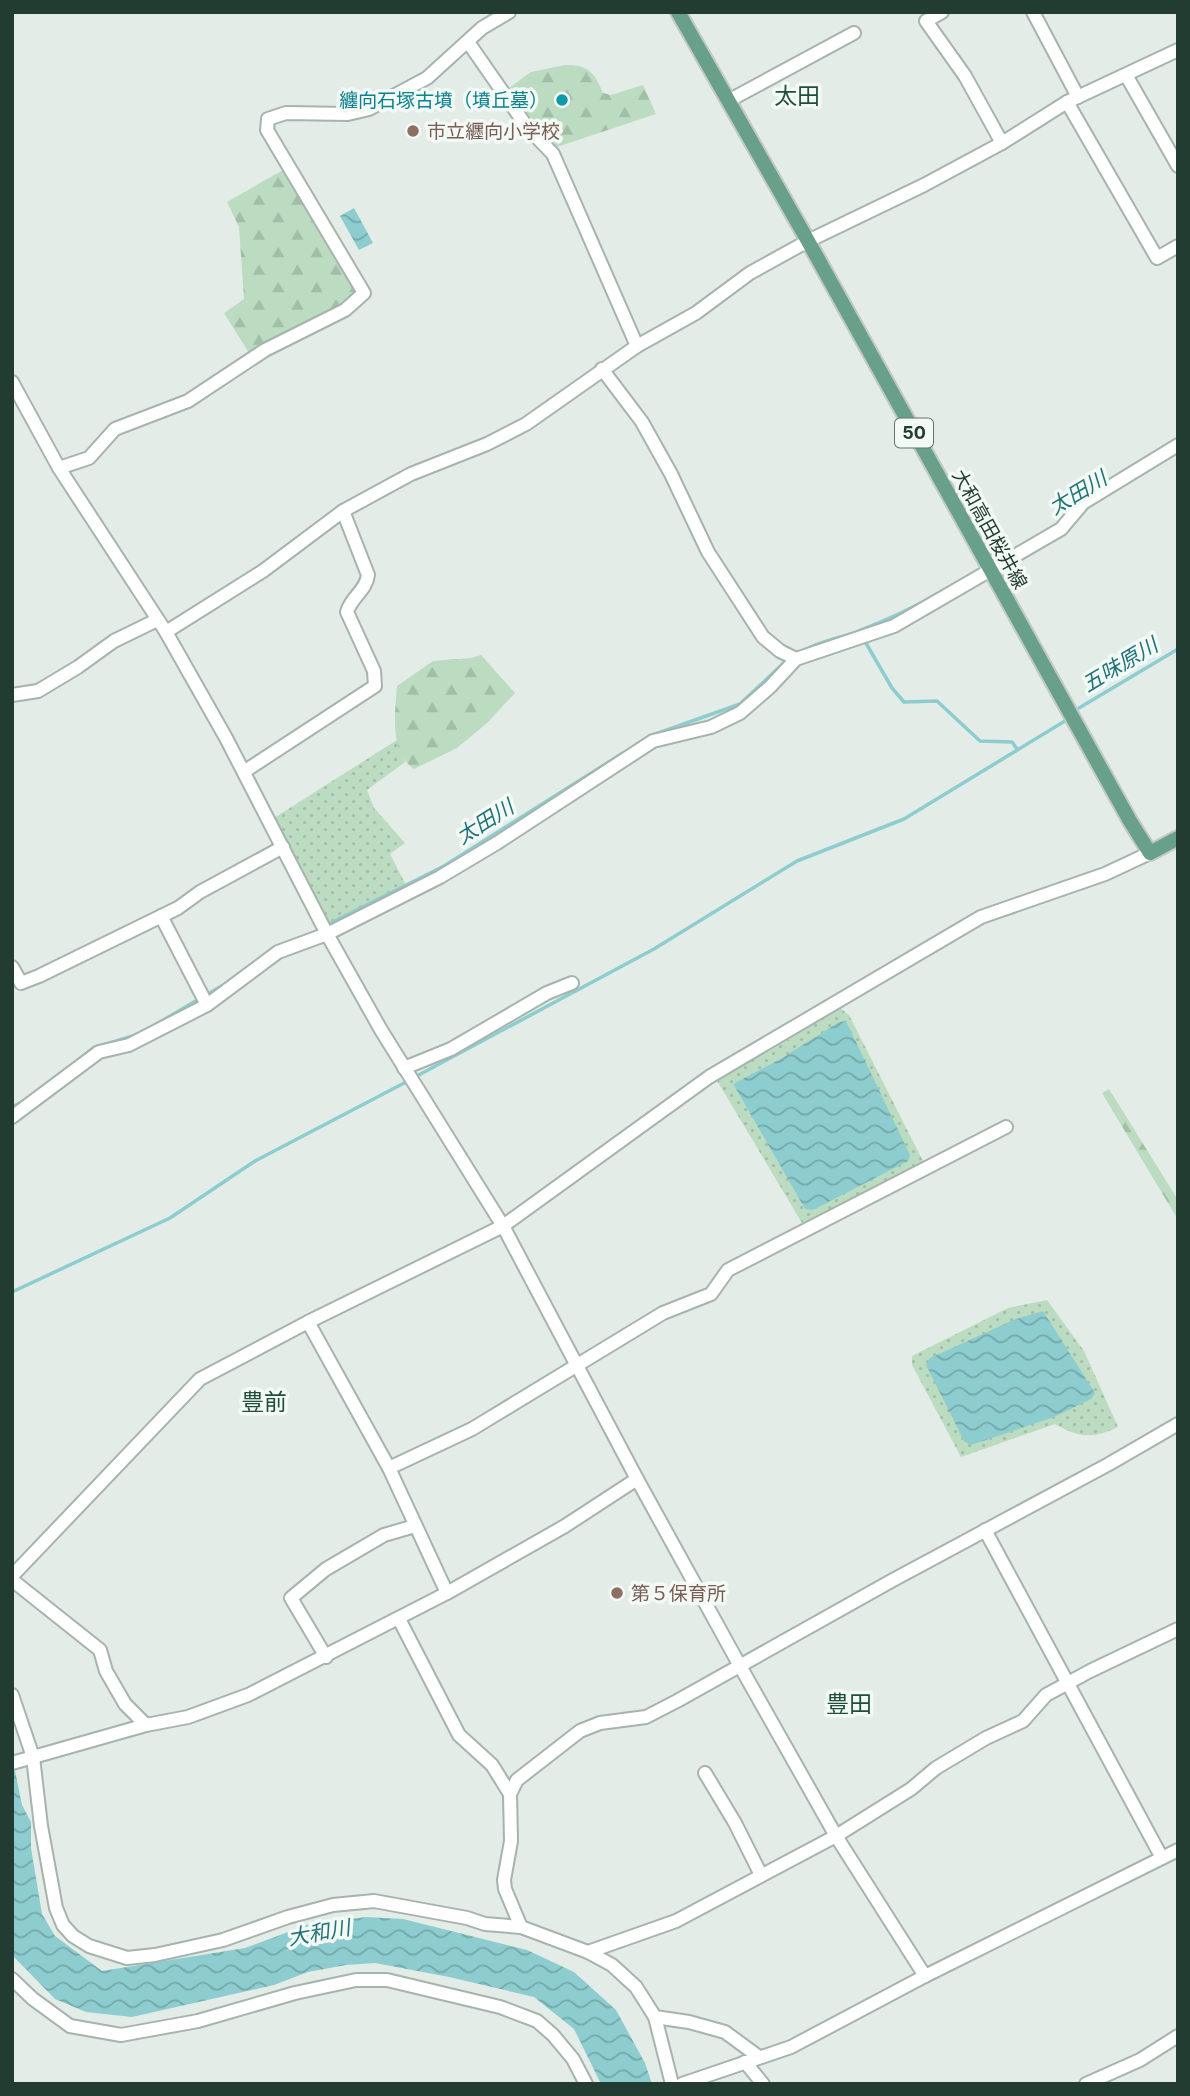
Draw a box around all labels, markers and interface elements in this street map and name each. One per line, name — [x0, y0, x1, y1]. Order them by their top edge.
district label: 太田 — [774, 82, 820, 110]
place label: 纏向石塚古墳（墳丘墓） — [339, 89, 548, 112]
marker: 纏向石塚古墳（墳丘墓） — [554, 92, 570, 108]
place label: 市立纒向小学校 — [427, 120, 560, 143]
marker: 市立纒向小学校 — [405, 123, 421, 139]
road number: 50 — [895, 418, 933, 447]
street label: 大和高田桜井線 — [947, 465, 1032, 593]
water label: 太田川 — [1044, 465, 1113, 520]
water label: 五味原川 — [1077, 631, 1164, 697]
water label: 太田川 — [451, 793, 520, 849]
district label: 豊前 — [241, 1388, 287, 1416]
place label: 第５保育所 — [631, 1582, 726, 1605]
marker: 第５保育所 — [609, 1585, 625, 1601]
district label: 豊田 — [826, 1690, 872, 1718]
water label: 大和川 — [286, 1914, 354, 1950]

